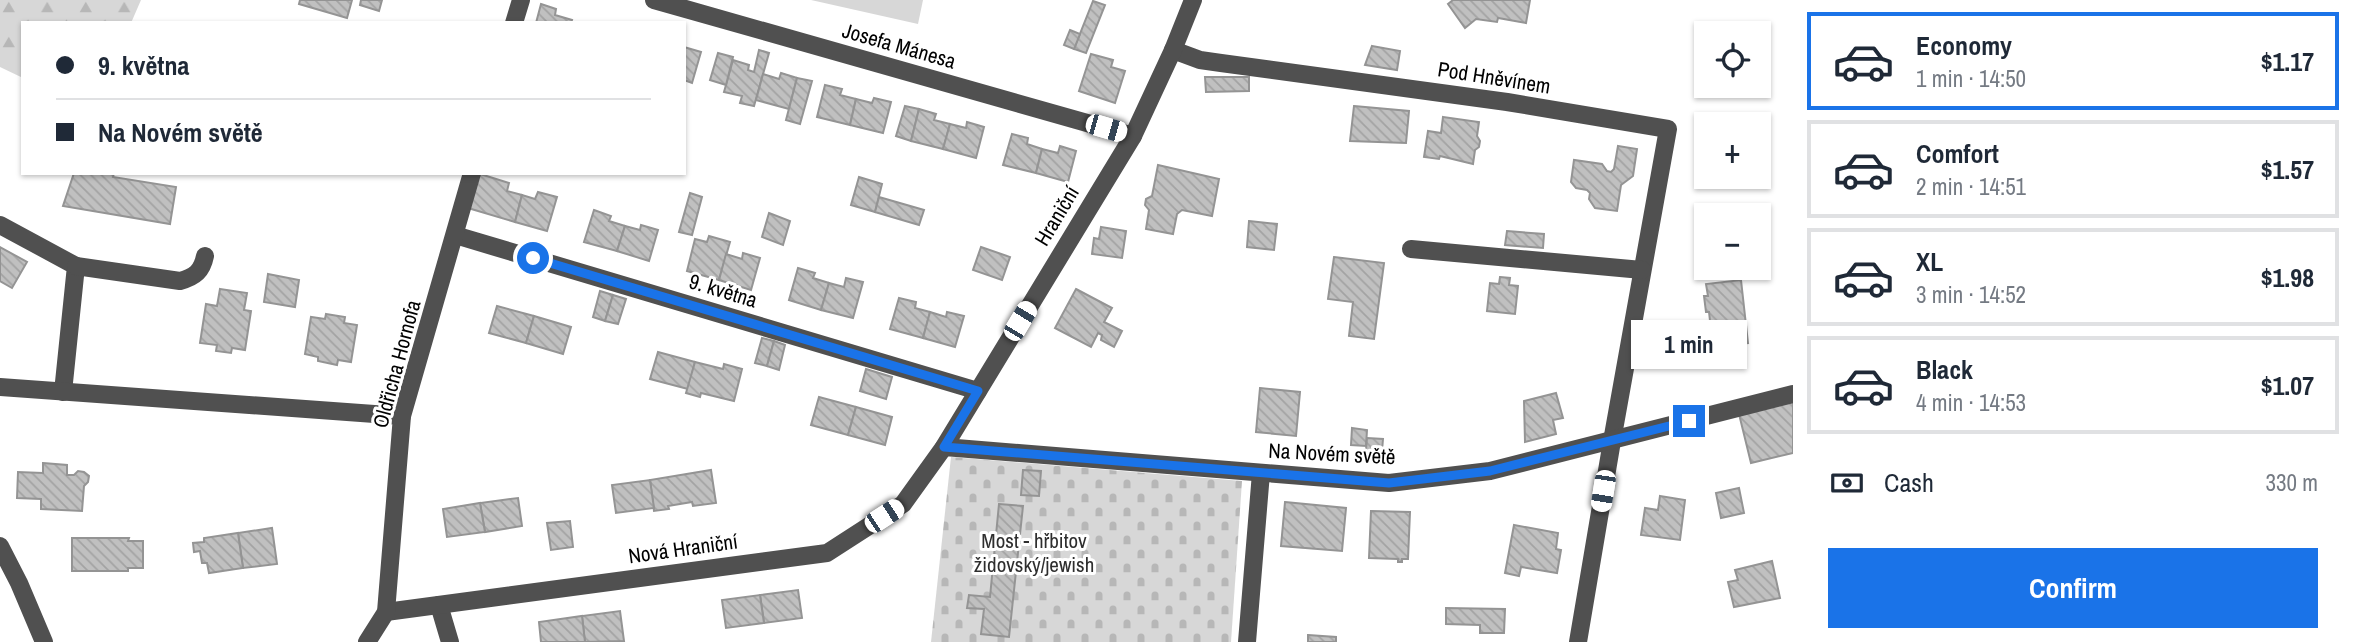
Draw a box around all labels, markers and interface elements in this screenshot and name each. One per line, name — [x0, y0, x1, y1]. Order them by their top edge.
street label: Josefa Mánesa — [839, 15, 960, 76]
map controls — [1694, 21, 1771, 280]
button: locate — [1694, 21, 1771, 98]
text: Economy — [1916, 28, 2012, 63]
icon: car — [1832, 30, 1895, 93]
text: $1.17 — [2261, 44, 2314, 79]
text: 9. května — [98, 48, 189, 83]
street label: Pod Hněvínem — [1436, 54, 1553, 101]
text: 1 min · 14:50 — [1916, 63, 2026, 94]
car — [1083, 112, 1130, 144]
button: + — [1694, 112, 1771, 189]
text: Na Novém světě — [98, 115, 263, 150]
text: Comfort — [1916, 136, 1999, 171]
icon: car — [1832, 138, 1895, 201]
text: $1.57 — [2261, 152, 2314, 187]
text: 2 min · 14:51 — [1916, 171, 2026, 202]
street label: Hraniční — [1027, 180, 1086, 251]
button: − — [1694, 203, 1771, 280]
route start — [517, 242, 549, 274]
text: XL — [1916, 244, 1943, 279]
icon: car — [1832, 246, 1895, 309]
text: $1.98 — [2261, 260, 2314, 295]
street label: 9. května — [685, 266, 761, 315]
text: 3 min · 14:52 — [1916, 279, 2026, 310]
street label: Oldřicha Hornofa — [366, 296, 428, 431]
car — [1001, 298, 1040, 344]
callout: 1 min — [1631, 320, 1747, 368]
text: 1 min — [1664, 329, 1714, 360]
text: Black — [1916, 352, 1973, 387]
icon: car — [1832, 354, 1895, 417]
text: $1.07 — [2261, 368, 2314, 403]
text: 4 min · 14:53 — [1916, 387, 2026, 418]
route end — [1673, 405, 1705, 437]
street label: Na Novém světě — [1268, 436, 1396, 471]
icon: cash — [1828, 464, 1866, 502]
text: Cash — [1884, 465, 1934, 500]
text: 330 m — [2266, 467, 2318, 498]
car — [1590, 469, 1617, 513]
car — [861, 496, 908, 536]
street label: Nová Hraniční — [626, 526, 740, 571]
park label: Most - hřbitov židovský/jewish — [974, 526, 1094, 579]
button: Confirm — [1828, 548, 2318, 628]

